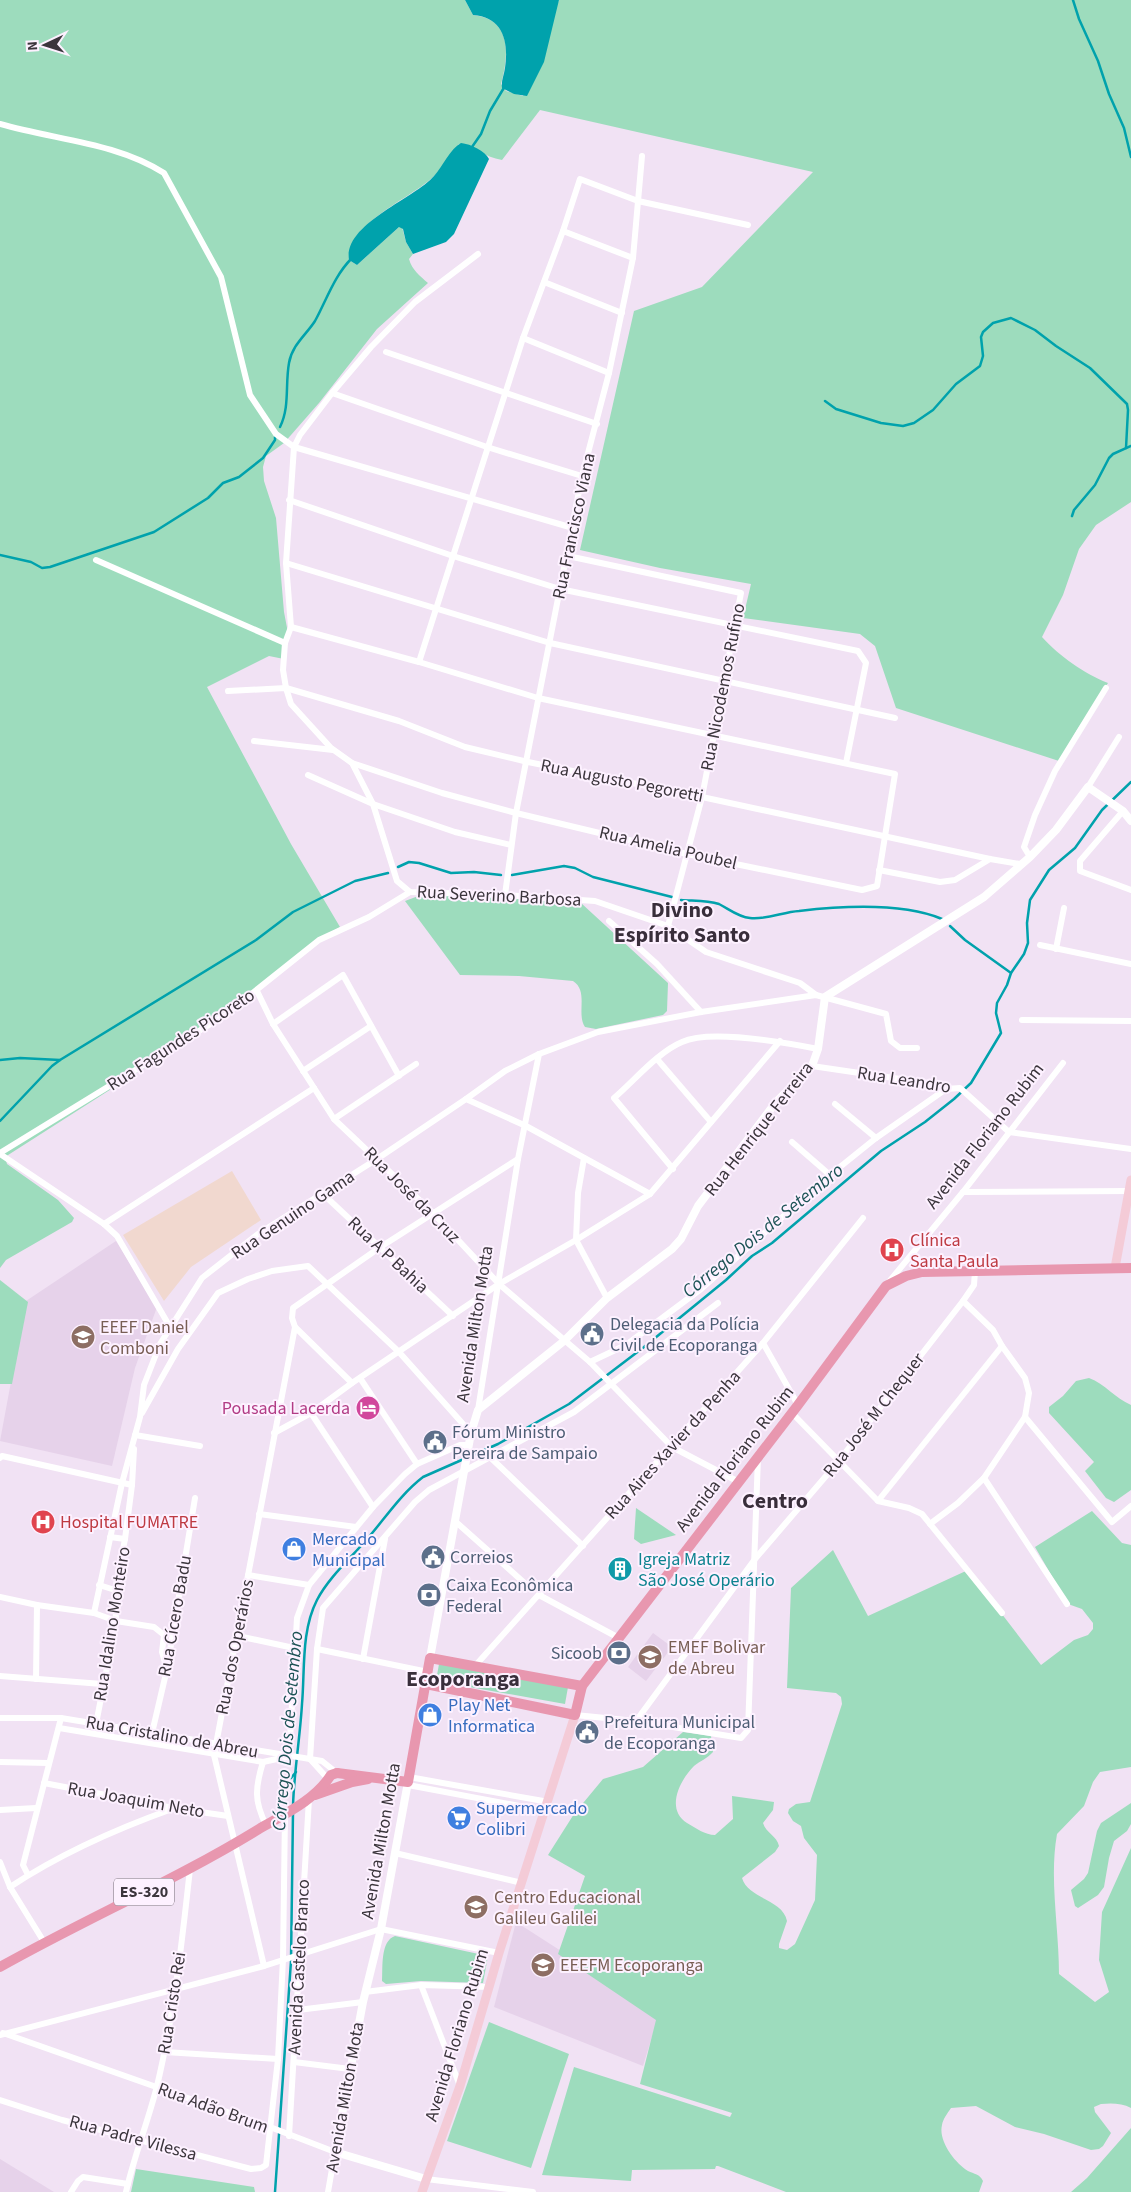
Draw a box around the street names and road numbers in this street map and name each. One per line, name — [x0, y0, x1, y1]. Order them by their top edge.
street label: Rua Francisco Viana — [546, 451, 602, 601]
street label: Rua Nicodemos Rufino — [694, 601, 752, 773]
street label: Rua Augusto Pegoretti — [538, 753, 706, 809]
street label: Rua Amelia Poubel — [597, 820, 739, 876]
street label: Rua Severino Barbosa — [416, 879, 582, 913]
street label: Rua Fagundes Picoreto — [102, 983, 260, 1097]
street label: Rua Henrique Ferreira — [699, 1057, 819, 1201]
street label: Avenida Floriano Rubim — [920, 1058, 1050, 1214]
street label: Rua Leandro — [855, 1060, 953, 1100]
street label: Rua José da Cruz — [358, 1141, 466, 1249]
street label: Rua Genuino Gama — [226, 1164, 360, 1266]
street label: Rua A P Bahia — [342, 1211, 434, 1299]
street label: Avenida Milton Motta — [450, 1244, 500, 1404]
street label: Rua José M Chequer — [817, 1347, 931, 1482]
street label: Rua Aires Xavier da Penha — [599, 1365, 747, 1525]
street label: Avenida Floriano Rubim — [670, 1381, 800, 1537]
street label: Rua Idalino Monteiro — [87, 1545, 137, 1703]
street label: Rua Cícero Badu — [152, 1553, 198, 1679]
street label: Rua dos Operários — [210, 1577, 260, 1717]
street label: Rua Cristalino de Abreu — [84, 1710, 260, 1764]
street label: Avenida Milton Motta — [355, 1761, 407, 1921]
street label: Rua Joaquim Neto — [66, 1776, 206, 1824]
road number: ES-320 — [114, 1878, 174, 1905]
street label: Avenida Castelo Branco — [282, 1878, 316, 2056]
street label: Avenida Floriano Rubim — [419, 1946, 495, 2124]
street label: Rua Cristo Rei — [152, 1950, 192, 2056]
street label: Avenida Milton Mota — [319, 2020, 371, 2174]
street label: Rua Adão Brum — [154, 2076, 272, 2140]
street label: Rua Padre Vilessa — [66, 2109, 200, 2167]

